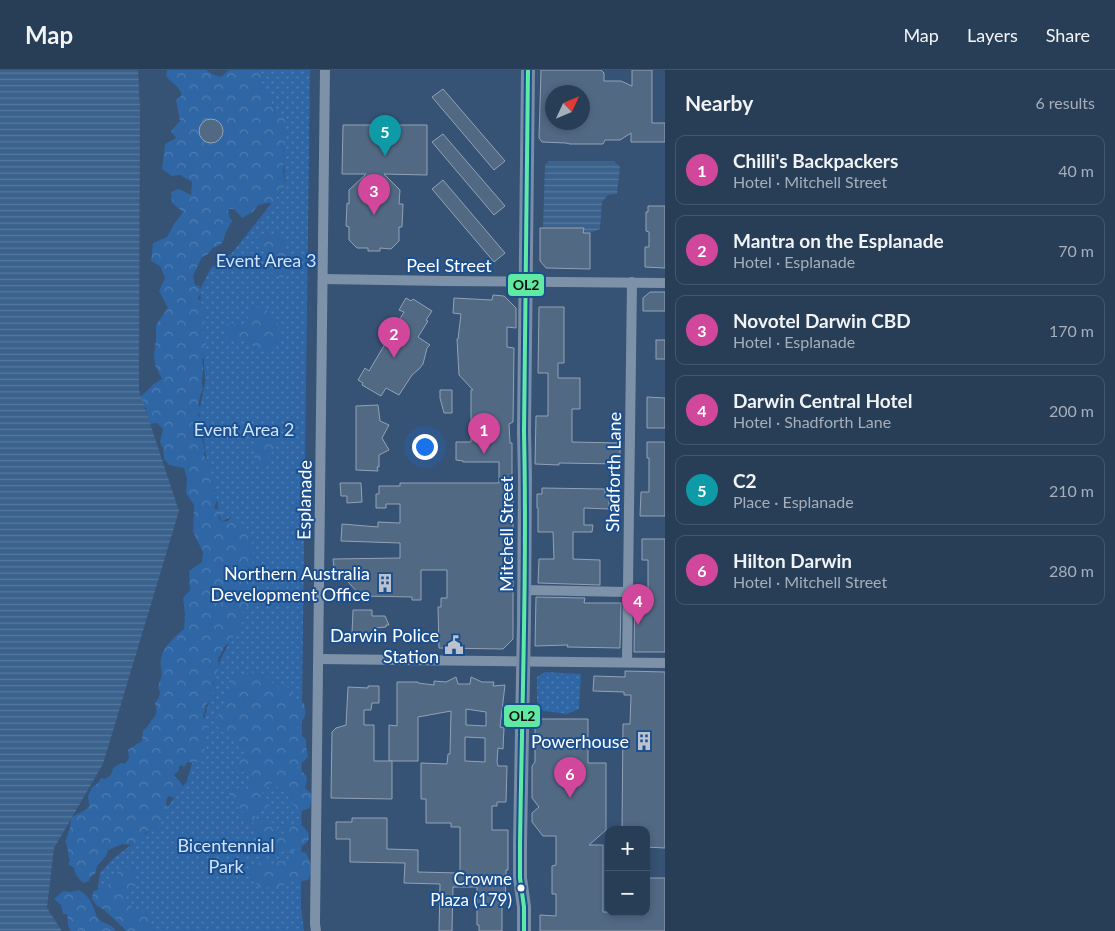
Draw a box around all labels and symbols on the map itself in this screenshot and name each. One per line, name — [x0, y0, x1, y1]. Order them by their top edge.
north arrow — [545, 85, 590, 130]
pin: 5 — [369, 115, 401, 156]
pin: 3 — [358, 174, 390, 215]
park label: Event Area 3 — [216, 249, 316, 271]
street label: Peel Street — [406, 254, 492, 276]
line badge: OL2 — [507, 273, 545, 297]
text: OL2 — [513, 276, 539, 293]
pin: 2 — [378, 317, 410, 358]
street label: Shadforth Lane — [601, 412, 625, 532]
pin: 1 — [468, 413, 500, 454]
park label: Event Area 2 — [194, 418, 294, 440]
your location — [412, 434, 438, 460]
street label: Esplanade — [292, 460, 316, 540]
street label: Mitchell Street — [495, 475, 517, 592]
place label: Northern Australia Development Office — [211, 562, 370, 605]
building icon: Northern Australia Development Office — [374, 572, 396, 594]
pin: 4 — [622, 584, 654, 625]
place label: Darwin Police Station — [330, 624, 439, 667]
public building icon: Darwin Police Station — [443, 634, 465, 656]
line badge: OL2 — [503, 704, 541, 728]
text: OL2 — [509, 707, 535, 724]
place label: Powerhouse — [531, 730, 629, 752]
building icon: Powerhouse — [633, 730, 655, 752]
pin: 6 — [554, 757, 586, 798]
park label: Bicentennial Park — [177, 834, 275, 877]
place label: Crowne Plaza (179) — [430, 868, 512, 910]
marker: Crowne Plaza (179) — [516, 883, 526, 893]

